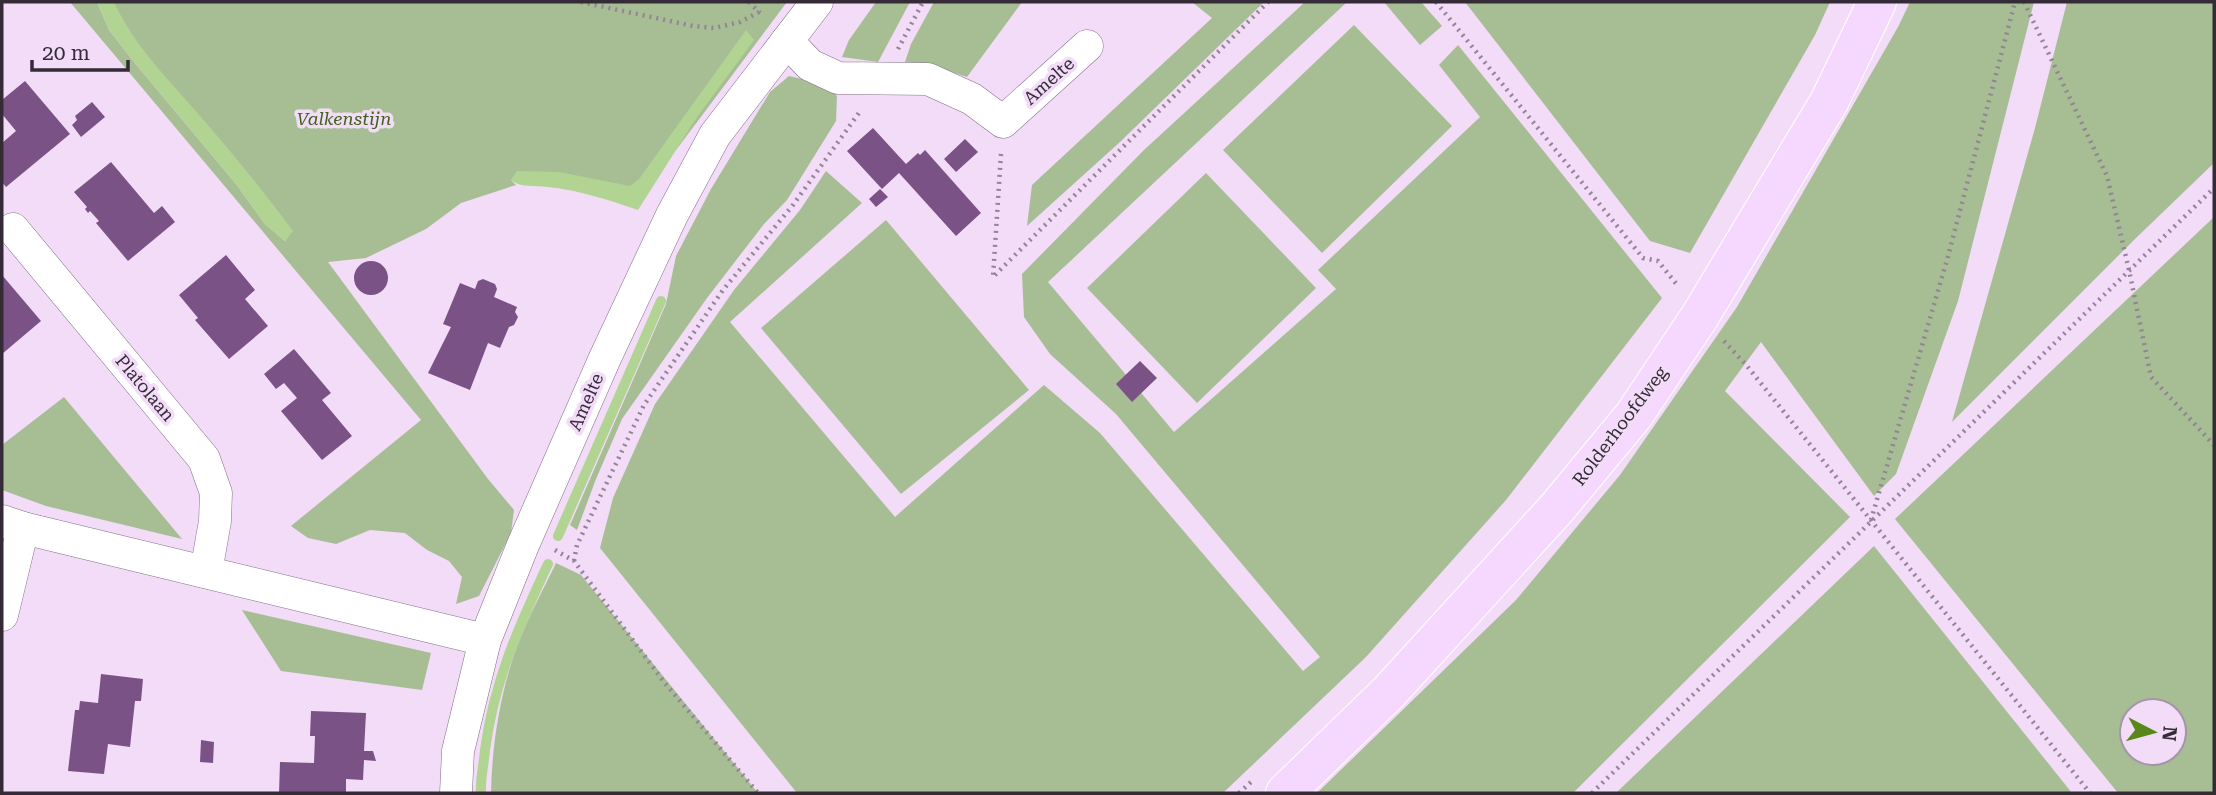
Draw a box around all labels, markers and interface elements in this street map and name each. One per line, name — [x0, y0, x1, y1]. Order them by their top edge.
scale bar — [32, 28, 128, 72]
text: 20 m — [42, 41, 90, 65]
street label: Amelte — [1019, 52, 1078, 109]
park label: Valkenstijn — [297, 108, 391, 129]
street label: Platolaan — [111, 350, 180, 426]
street label: Rolderhoofdweg — [1568, 361, 1672, 490]
street label: Amelte — [564, 370, 608, 434]
north arrow — [2118, 697, 2188, 767]
text: N — [2157, 725, 2182, 743]

